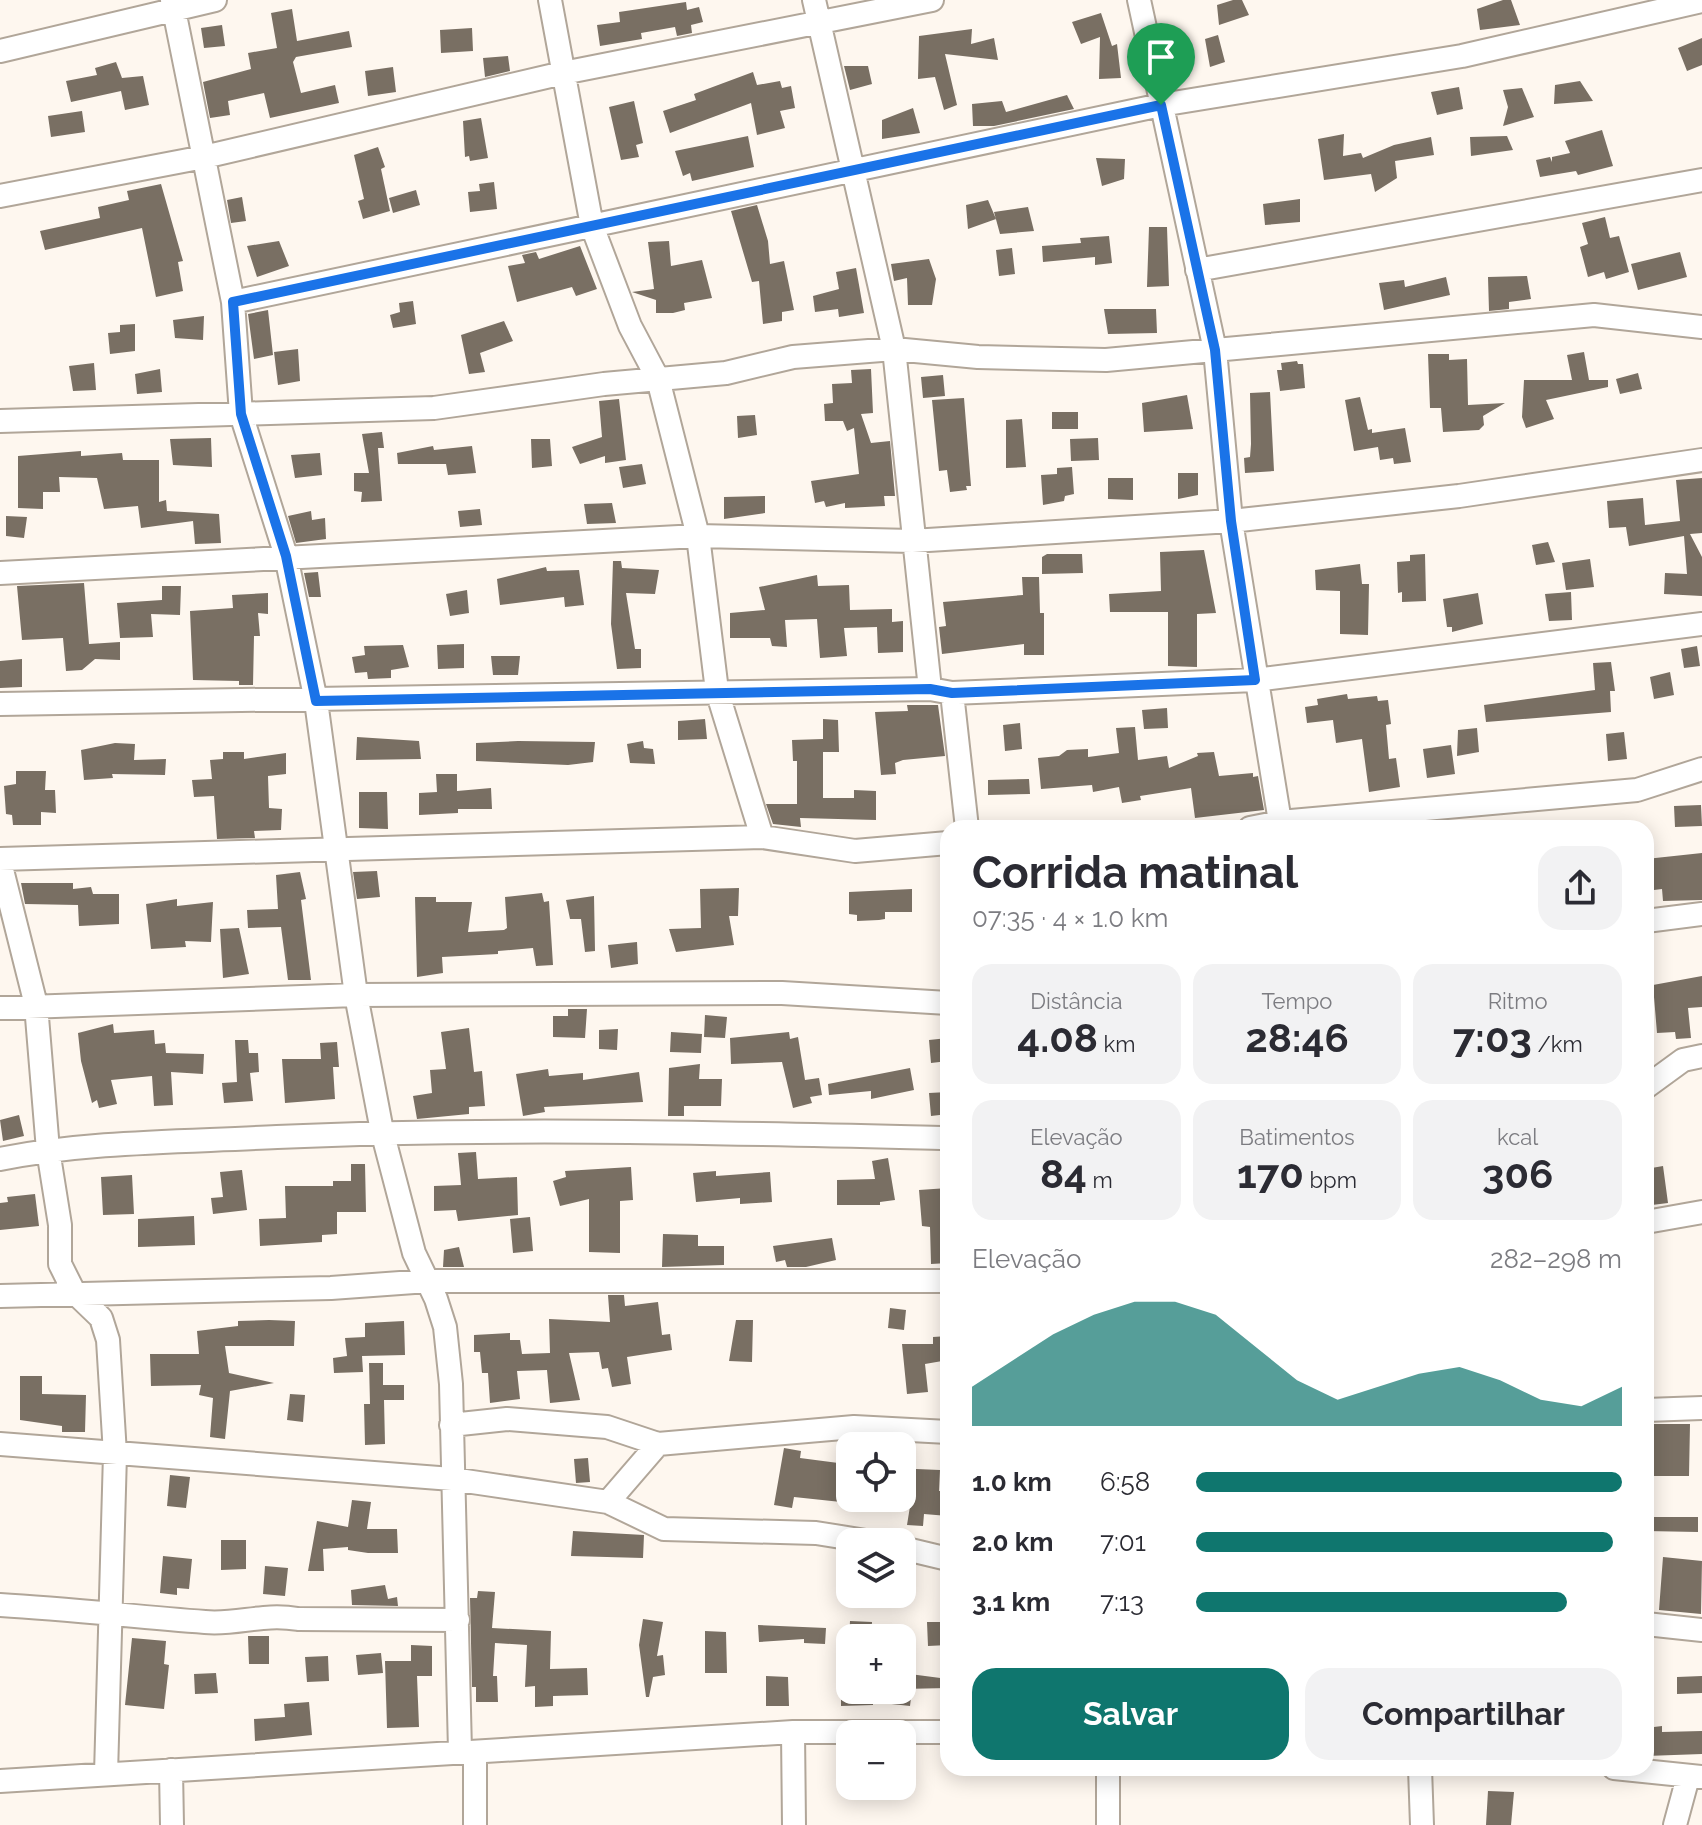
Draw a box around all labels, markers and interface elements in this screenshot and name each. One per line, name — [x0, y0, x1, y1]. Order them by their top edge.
pin — [1127, 23, 1195, 105]
icon: arrive — [1139, 35, 1183, 79]
button: share — [1538, 846, 1622, 930]
text: Corrida matinal — [972, 847, 1298, 898]
text: 07:35 · 4 × 1.0 km — [972, 903, 1168, 933]
text: Distância — [1030, 988, 1122, 1014]
text: Tempo — [1262, 988, 1332, 1014]
text: Ritmo — [1488, 988, 1548, 1014]
text: 4.08 — [1017, 1014, 1098, 1061]
text: 28:46 — [1245, 1014, 1349, 1061]
text: 7:03 — [1453, 1014, 1532, 1061]
text: km — [1098, 1031, 1135, 1057]
text: /km — [1532, 1031, 1583, 1057]
text: Elevação — [1030, 1124, 1123, 1150]
text: Batimentos — [1239, 1124, 1355, 1150]
text: kcal — [1497, 1124, 1538, 1150]
text: 84 — [1040, 1150, 1087, 1197]
text: 170 — [1237, 1150, 1304, 1197]
text: 306 — [1482, 1150, 1553, 1197]
text: m — [1087, 1167, 1113, 1193]
text: bpm — [1304, 1167, 1357, 1193]
text: Elevação — [972, 1244, 1081, 1274]
text: 282–298 m — [1490, 1244, 1622, 1274]
map controls — [836, 1432, 916, 1800]
button: locate — [836, 1432, 916, 1512]
text: 1.0 km — [972, 1467, 1052, 1497]
text: 6:58 — [1100, 1467, 1150, 1497]
text: 2.0 km — [972, 1527, 1053, 1557]
text: 7:01 — [1100, 1527, 1146, 1557]
button: layers — [836, 1528, 916, 1608]
text: 3.1 km — [972, 1587, 1050, 1617]
text: 7:13 — [1100, 1587, 1144, 1617]
button: + — [836, 1624, 916, 1704]
button: Salvar — [972, 1668, 1289, 1760]
button: Compartilhar — [1305, 1668, 1622, 1760]
button: − — [836, 1720, 916, 1800]

